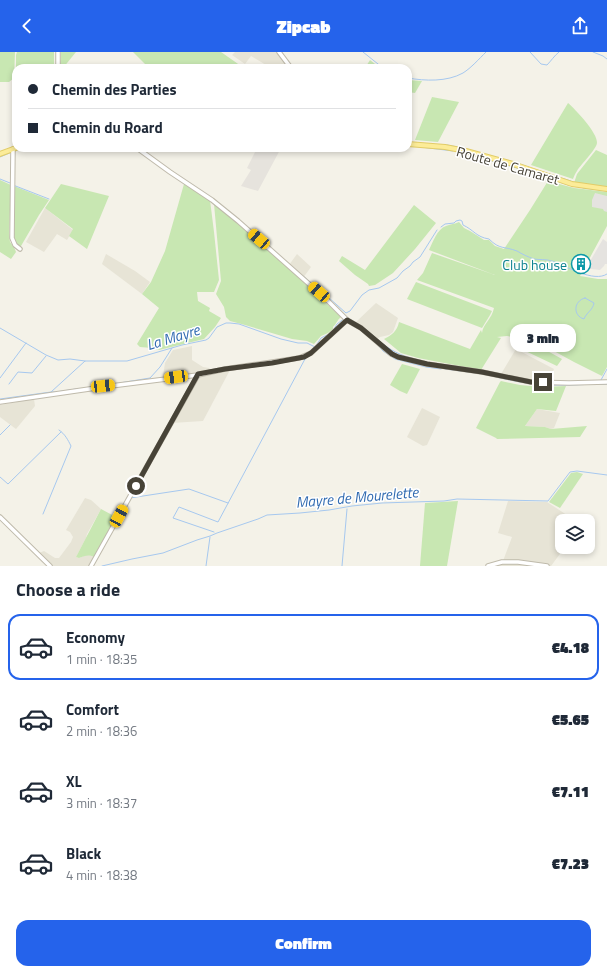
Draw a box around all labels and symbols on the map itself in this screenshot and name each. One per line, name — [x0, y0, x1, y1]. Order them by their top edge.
street label: Route de Camaret — [454, 140, 562, 190]
car — [246, 227, 272, 251]
building icon: Club house — [570, 253, 592, 275]
place label: Club house — [502, 254, 567, 275]
car — [306, 280, 332, 304]
water label: La Mayre — [144, 318, 203, 356]
callout: 3 min — [510, 324, 576, 352]
car — [163, 369, 189, 385]
route end — [534, 373, 552, 391]
car — [90, 379, 116, 393]
route start — [127, 477, 145, 495]
water label: Mayre de Mourelette — [295, 480, 420, 514]
car — [108, 503, 130, 529]

